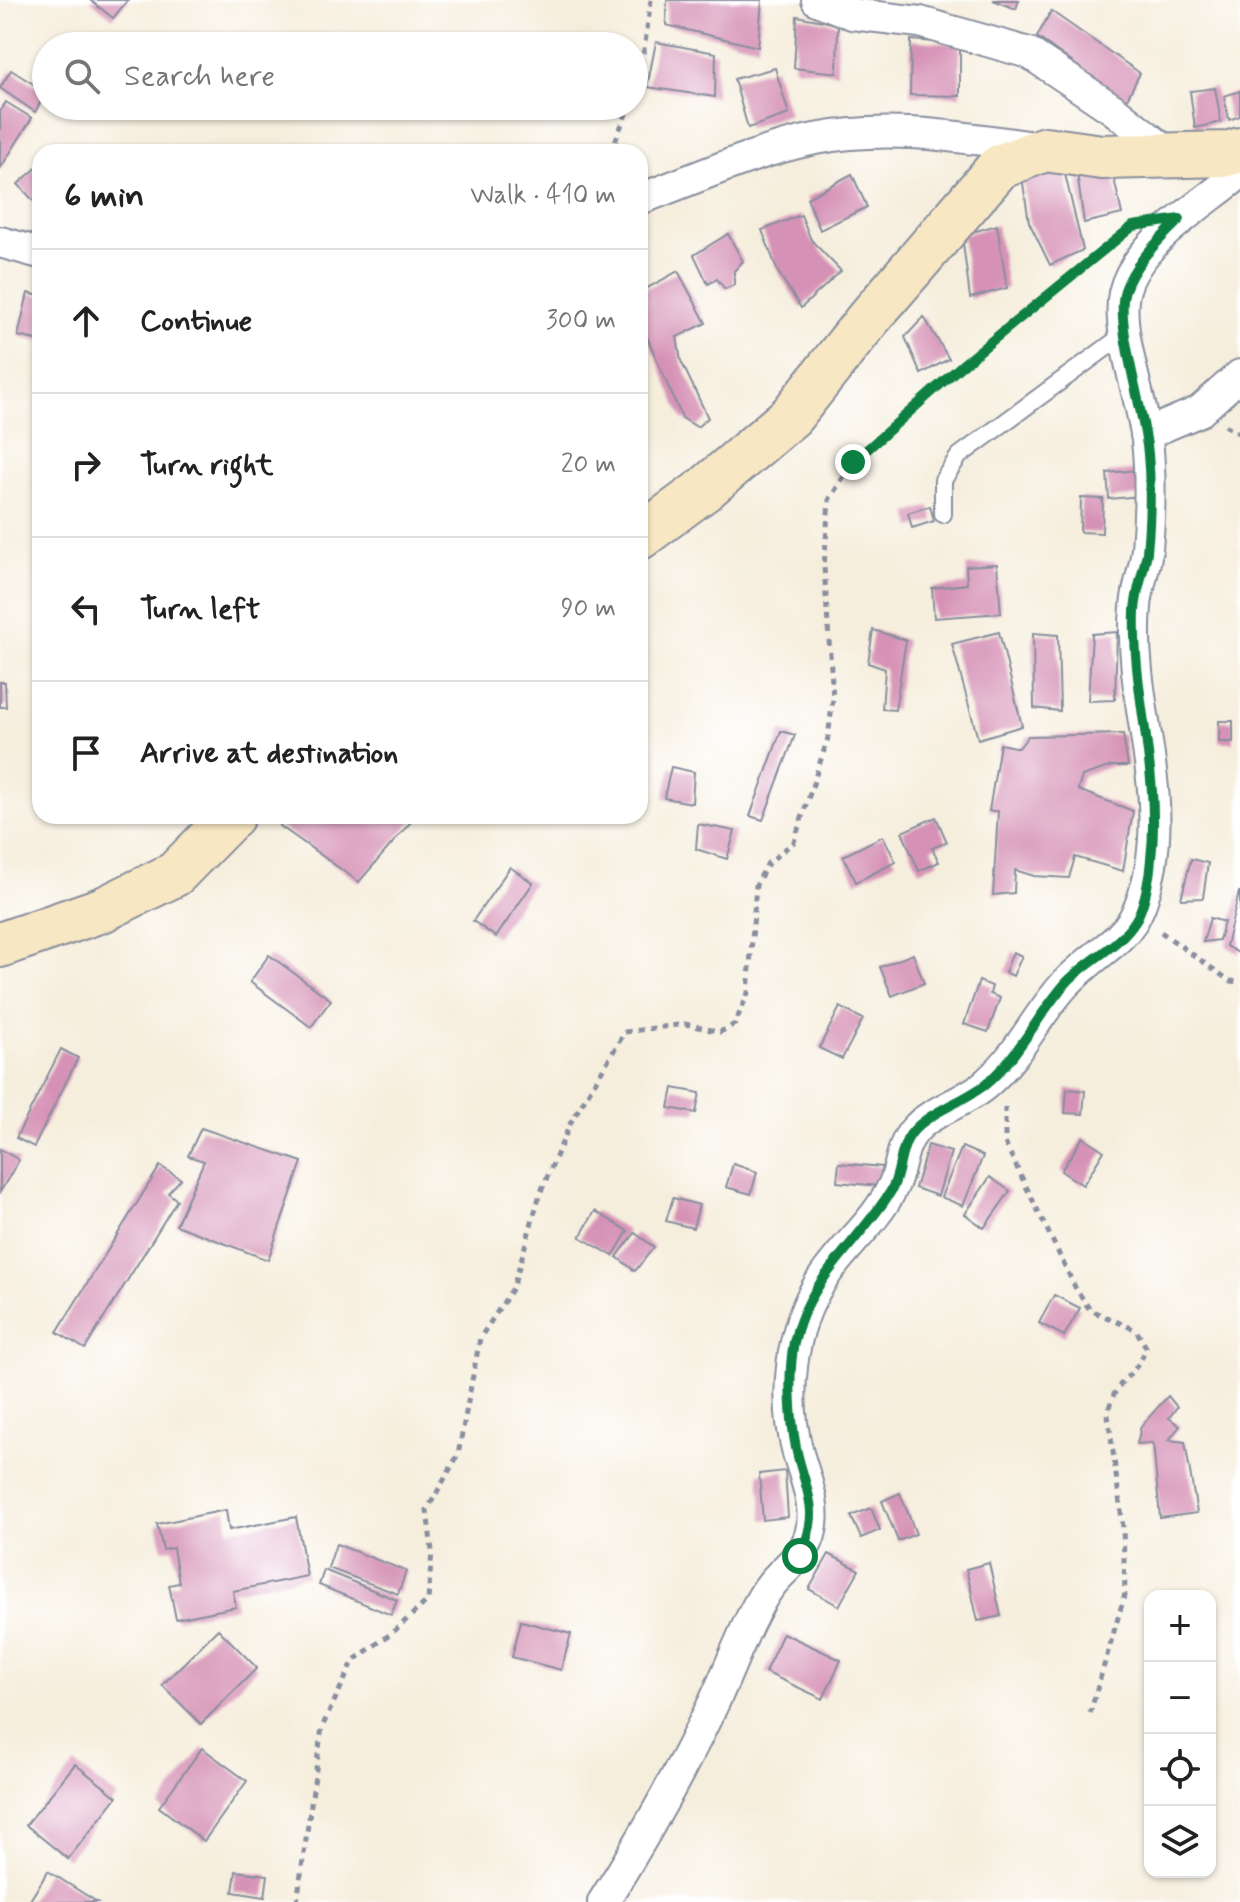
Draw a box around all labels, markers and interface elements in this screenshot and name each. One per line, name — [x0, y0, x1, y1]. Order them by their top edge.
search box — [32, 32, 648, 120]
icon: search — [60, 54, 104, 98]
text: Search here — [124, 57, 275, 96]
text: 6 min — [64, 174, 144, 219]
text: Walk · 410 m — [470, 179, 616, 213]
icon: ahead — [64, 299, 108, 343]
text: Continue — [140, 302, 252, 341]
text: 300 m — [546, 304, 616, 338]
icon: right — [64, 443, 108, 487]
route end — [835, 444, 871, 480]
text: Turn right — [140, 446, 273, 485]
text: 20 m — [561, 448, 616, 482]
icon: left — [64, 587, 108, 631]
text: Turn left — [140, 590, 260, 629]
text: 90 m — [561, 592, 616, 626]
icon: arrive — [64, 731, 108, 775]
text: Arrive at destination — [140, 734, 398, 773]
route start — [782, 1538, 818, 1574]
map controls — [1144, 1590, 1216, 1878]
button: + — [1144, 1590, 1216, 1662]
button: − — [1144, 1662, 1216, 1734]
button: locate — [1144, 1734, 1216, 1806]
button: layers — [1144, 1806, 1216, 1878]

